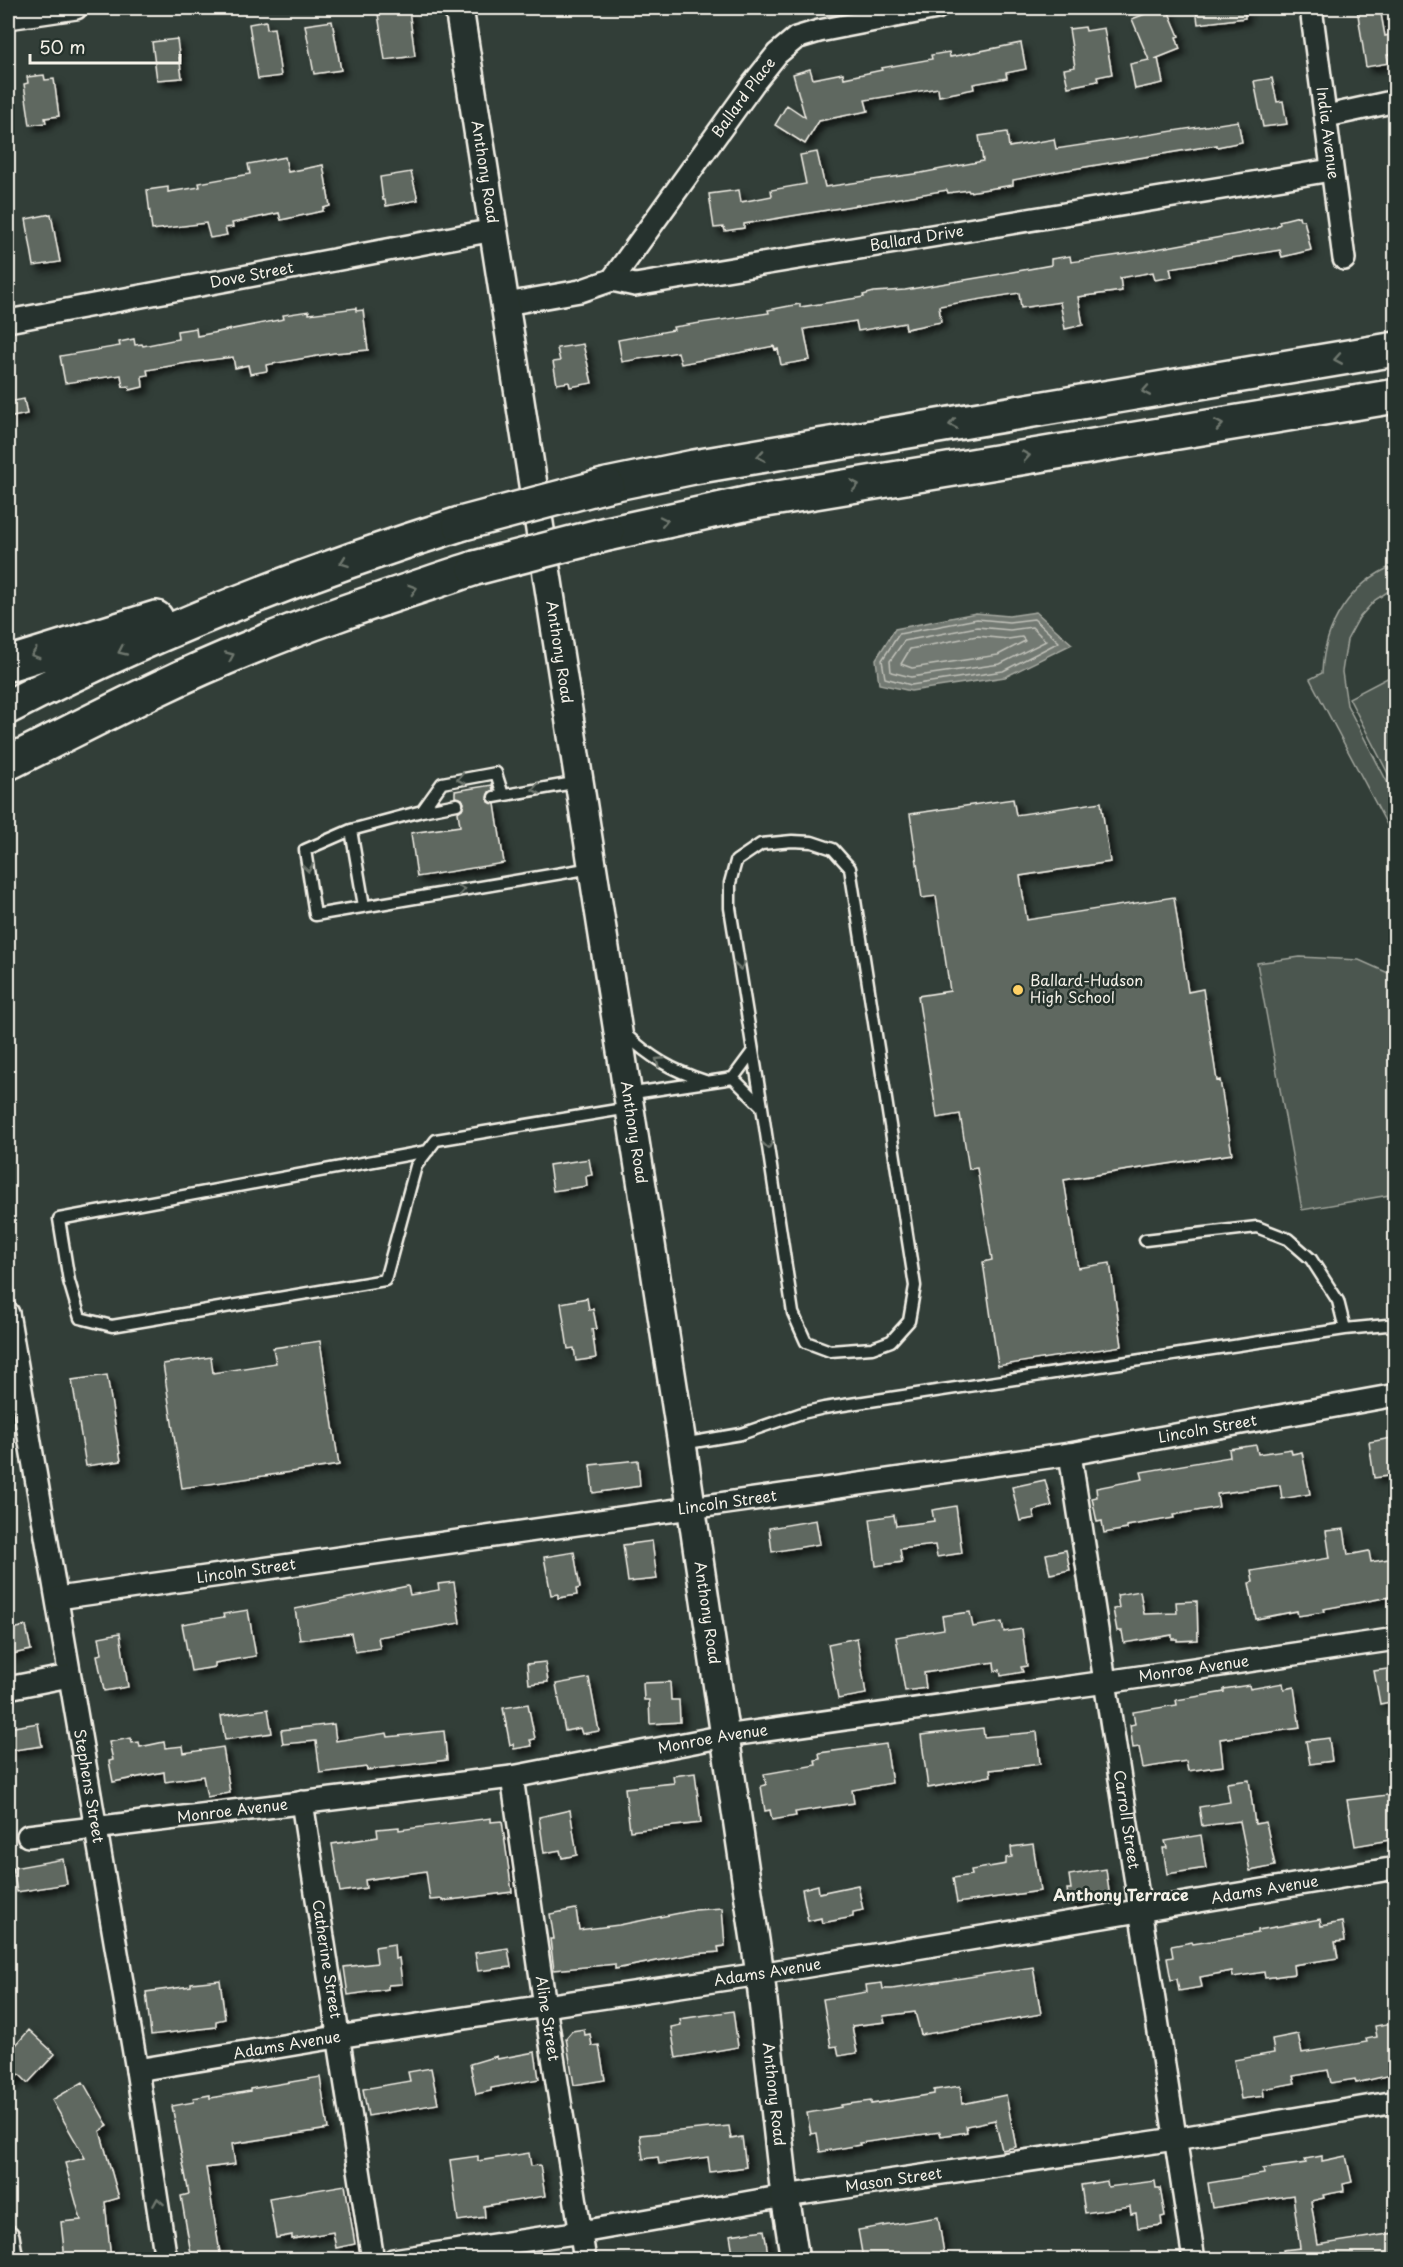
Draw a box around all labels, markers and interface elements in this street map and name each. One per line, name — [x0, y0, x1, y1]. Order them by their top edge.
scale bar — [30, 27, 180, 65]
text: 50 m — [39, 33, 86, 60]
street label: Ballard Place — [705, 52, 780, 142]
street label: India Avenue — [1311, 85, 1346, 180]
street label: Anthony Road — [467, 119, 505, 225]
street label: Ballard Drive — [868, 218, 965, 256]
street label: Dove Street — [208, 255, 295, 293]
one-way arrow — [1333, 352, 1343, 365]
one-way arrow — [1141, 385, 1150, 397]
one-way arrow — [949, 417, 959, 430]
one-way arrow — [1214, 420, 1224, 432]
one-way arrow — [756, 450, 766, 462]
one-way arrow — [1022, 451, 1031, 463]
one-way arrow — [850, 479, 860, 492]
one-way arrow — [658, 515, 668, 528]
one-way arrow — [339, 554, 350, 567]
one-way arrow — [407, 583, 418, 596]
street label: Anthony Road — [541, 599, 580, 705]
one-way arrow — [118, 643, 129, 655]
one-way arrow — [30, 647, 41, 660]
one-way arrow — [224, 651, 235, 663]
one-way arrow — [457, 772, 467, 785]
one-way arrow — [532, 783, 541, 795]
one-way arrow — [301, 862, 314, 872]
one-way arrow — [455, 884, 465, 897]
one-way arrow — [733, 961, 745, 970]
place label: Ballard-Hudson High School — [1030, 968, 1143, 1008]
marker: Ballard-Hudson High School — [1011, 983, 1025, 997]
one-way arrow — [654, 1057, 665, 1068]
street label: Anthony Road — [616, 1079, 654, 1185]
one-way arrow — [761, 1140, 773, 1150]
street label: Lincoln Street — [1156, 1407, 1258, 1448]
street label: Lincoln Street — [676, 1483, 778, 1520]
street label: Lincoln Street — [195, 1551, 297, 1588]
street label: Anthony Road — [689, 1560, 727, 1666]
street label: Monroe Avenue — [1137, 1648, 1250, 1687]
street label: Monroe Avenue — [656, 1717, 769, 1759]
street label: Stephens Street — [69, 1727, 111, 1845]
street label: Carroll Street — [1109, 1768, 1147, 1871]
street label: Monroe Avenue — [176, 1791, 289, 1828]
street label: Adams Avenue — [1209, 1868, 1320, 1909]
district label: Anthony Terrace — [1053, 1882, 1189, 1906]
street label: Catherine Street — [307, 1898, 348, 2020]
street label: Adams Avenue — [712, 1951, 823, 1991]
street label: Aline Street — [531, 1974, 566, 2063]
street label: Adams Avenue — [231, 2024, 342, 2064]
street label: Anthony Road — [758, 2041, 792, 2147]
street label: Mason Street — [843, 2160, 943, 2197]
one-way arrow — [152, 2197, 164, 2206]

